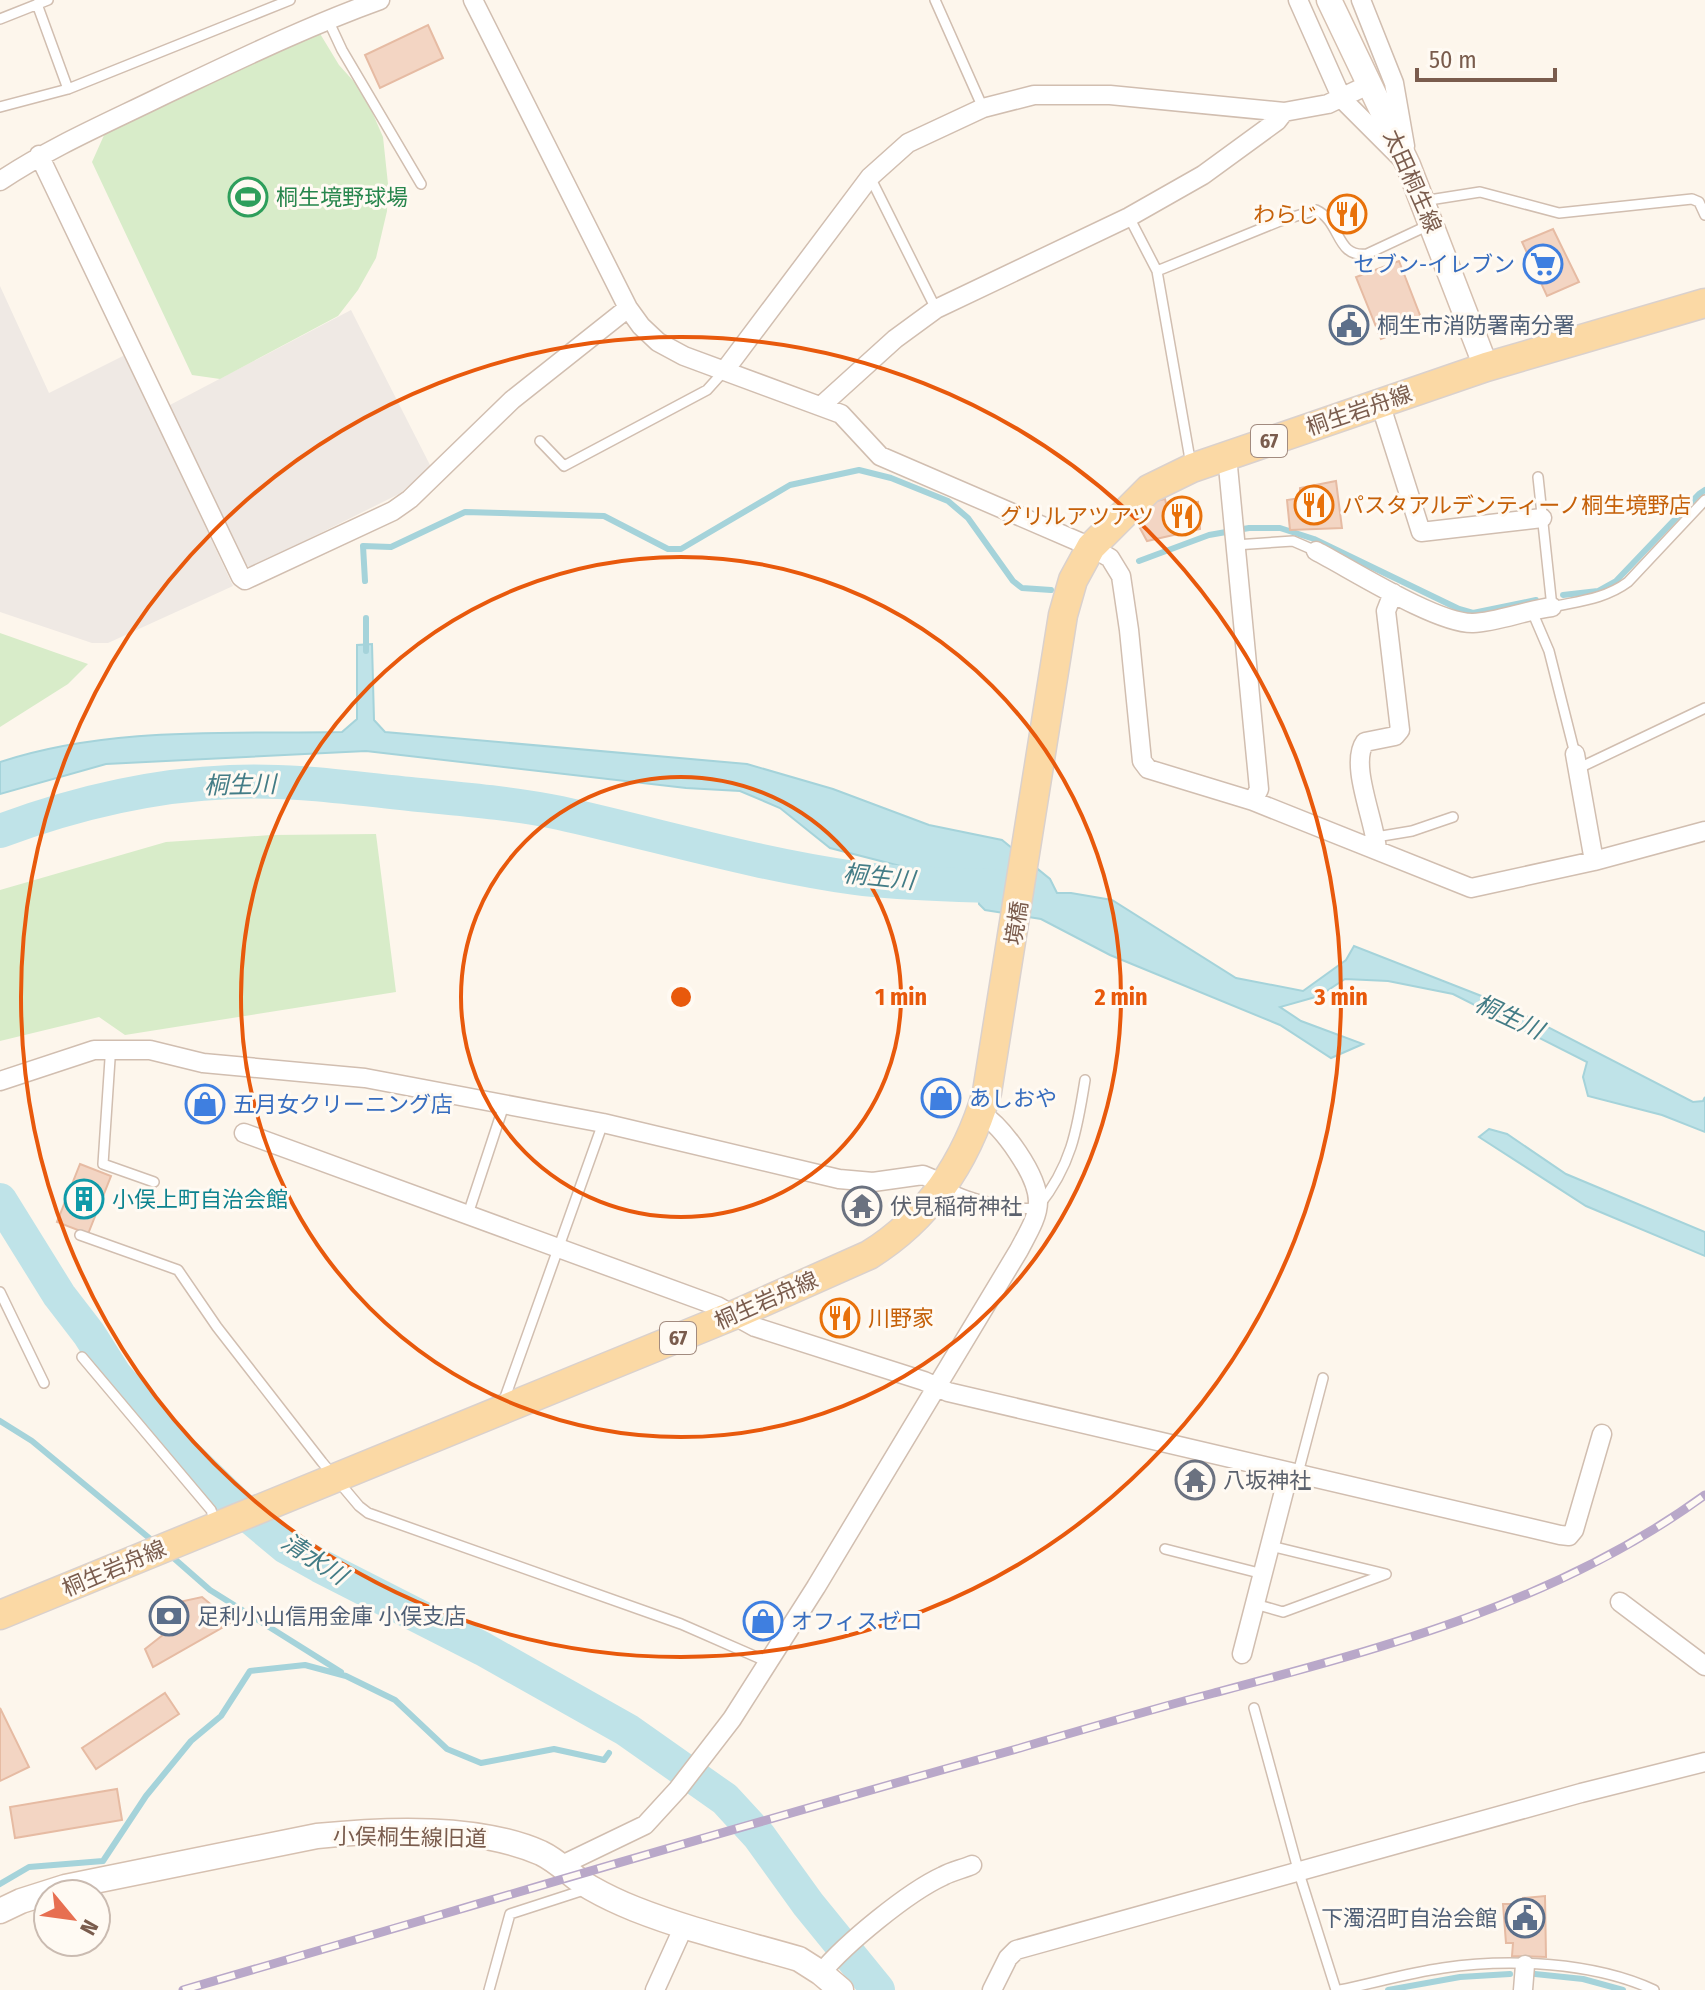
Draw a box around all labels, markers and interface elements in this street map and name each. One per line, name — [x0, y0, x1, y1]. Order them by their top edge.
scale bar — [1417, 32, 1555, 82]
text: 50 m — [1429, 46, 1477, 74]
street label: 太田桐生線 — [1378, 125, 1447, 237]
sports icon: 桐生境野球場 — [227, 176, 269, 218]
place label: 桐生境野球場 — [276, 184, 408, 211]
restaurant icon: わらじ — [1326, 193, 1368, 235]
place label: わらじ — [1253, 201, 1319, 228]
supermarket icon: セブン-イレブン — [1522, 243, 1564, 285]
place label: セブン-イレブン — [1353, 251, 1515, 278]
public building icon: 桐生市消防署南分署 — [1328, 304, 1370, 346]
place label: 桐生市消防署南分署 — [1377, 312, 1575, 339]
street label: 桐生岩舟線 — [1303, 380, 1416, 441]
road number: 67 — [1251, 425, 1287, 457]
restaurant icon: パスタアルデンティーノ桐生境野店 — [1293, 484, 1335, 526]
place label: パスタアルデンティーノ桐生境野店 — [1342, 492, 1691, 519]
restaurant icon: グリルアツアツ — [1161, 495, 1203, 537]
place label: グリルアツアツ — [1000, 503, 1154, 530]
water label: 桐生川 — [204, 770, 279, 800]
water label: 桐生川 — [842, 859, 919, 895]
street label: 境橋 — [1000, 899, 1033, 947]
centre of rings — [667, 983, 695, 1011]
text: 1 min — [875, 983, 927, 1011]
text: 2 min — [1093, 983, 1148, 1011]
text: 3 min — [1313, 983, 1368, 1011]
water label: 桐生川 — [1470, 989, 1550, 1046]
shop icon: あしおや — [920, 1077, 962, 1119]
shop icon: 五月女クリーニング店 — [184, 1083, 226, 1125]
place label: あしおや — [969, 1085, 1057, 1112]
place label: 五月女クリーニング店 — [233, 1091, 453, 1118]
building icon: 小俣上町自治会館 — [63, 1178, 105, 1220]
temple icon: 伏見稲荷神社 — [841, 1185, 883, 1227]
place label: 小俣上町自治会館 — [112, 1186, 288, 1213]
place label: 伏見稲荷神社 — [890, 1193, 1022, 1220]
street label: 桐生岩舟線 — [710, 1266, 822, 1335]
restaurant icon: 川野家 — [819, 1297, 861, 1339]
place label: 川野家 — [868, 1305, 934, 1332]
road number: 67 — [660, 1322, 696, 1354]
temple icon: 八坂神社 — [1174, 1459, 1216, 1501]
place label: 八坂神社 — [1223, 1467, 1311, 1494]
water label: 清水川 — [276, 1528, 354, 1592]
street label: 桐生岩舟線 — [58, 1535, 170, 1602]
bank icon: 足利小山信用金庫 小俣支店 — [148, 1595, 190, 1637]
shop icon: オフィスゼロ — [742, 1600, 784, 1642]
place label: 足利小山信用金庫 小俣支店 — [197, 1603, 466, 1630]
place label: オフィスゼロ — [791, 1608, 923, 1635]
street label: 小俣桐生線旧道 — [333, 1823, 487, 1852]
north arrow — [32, 1878, 112, 1958]
public building icon: 下濁沼町自治会館 — [1504, 1897, 1546, 1939]
place label: 下濁沼町自治会館 — [1321, 1905, 1497, 1932]
text: N — [74, 1915, 104, 1940]

